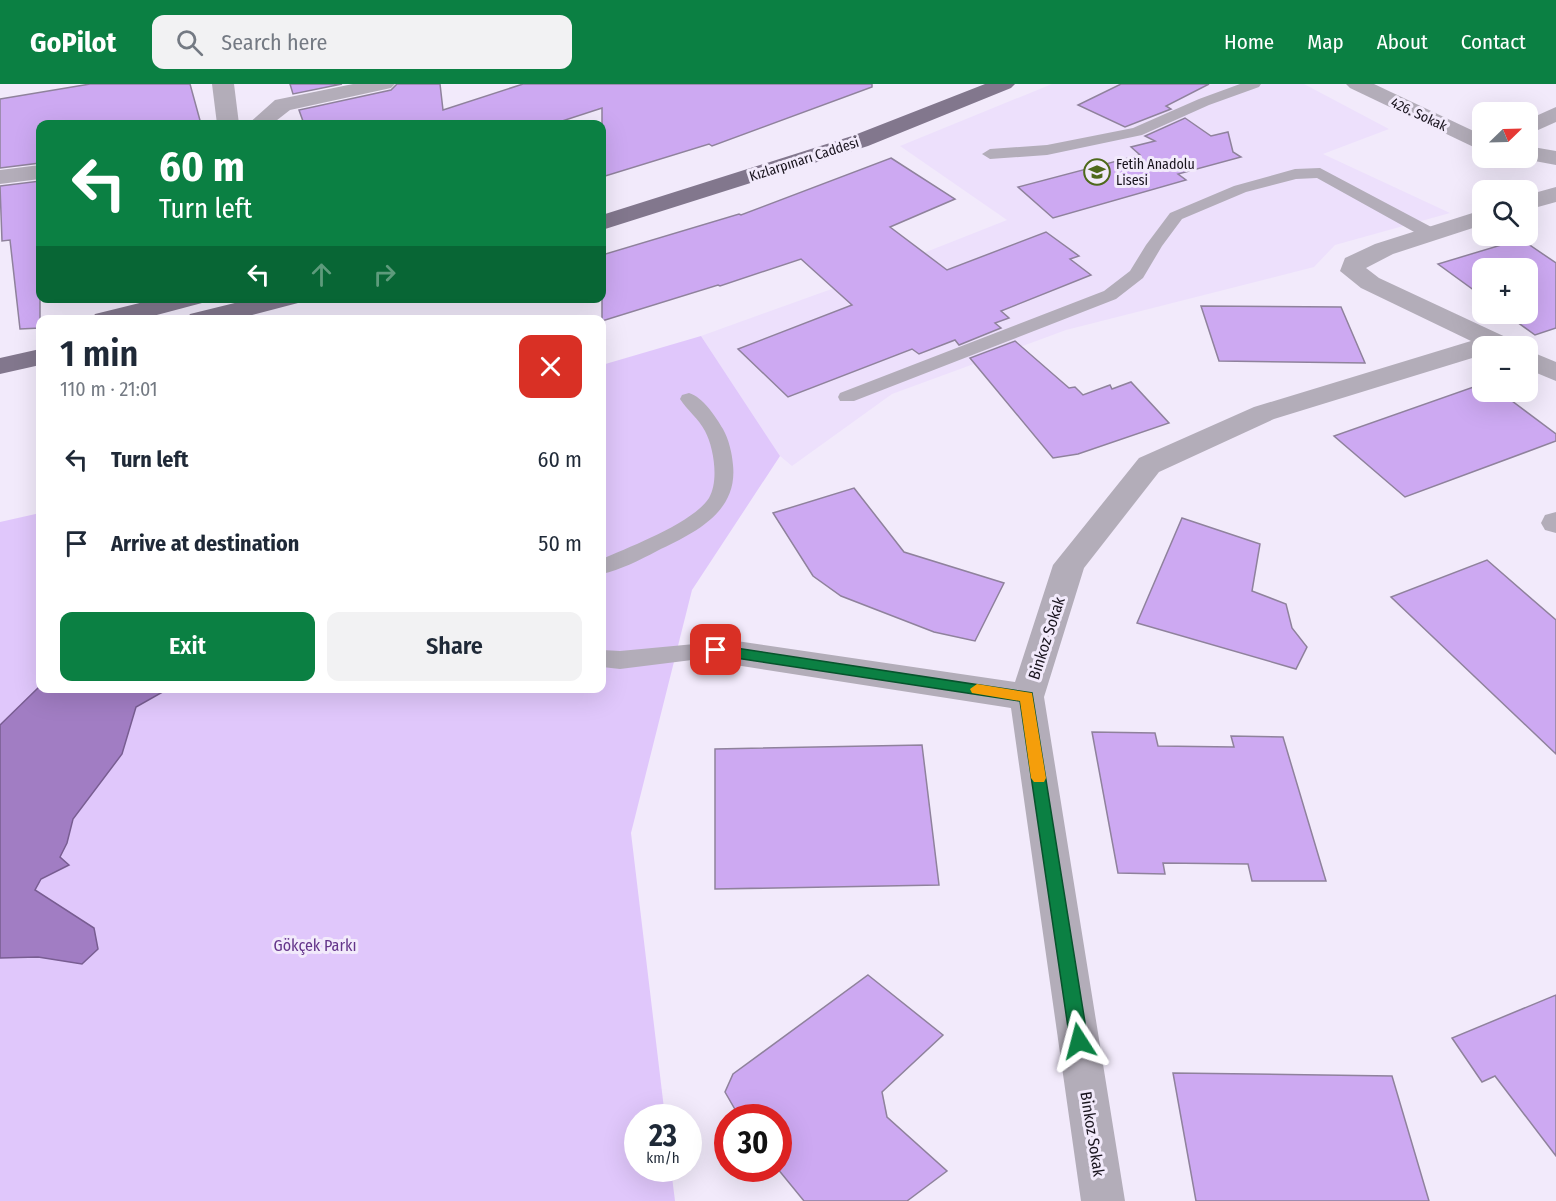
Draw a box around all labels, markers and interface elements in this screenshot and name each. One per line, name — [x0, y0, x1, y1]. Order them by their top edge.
search box — [152, 15, 572, 69]
text: GoPilot — [30, 26, 116, 59]
icon: search — [173, 26, 206, 59]
text: Search here — [221, 29, 327, 56]
text: Home — [1224, 29, 1274, 55]
text: Map — [1307, 29, 1344, 55]
text: About — [1377, 29, 1428, 55]
text: Contact — [1461, 29, 1526, 55]
street label: 426. Sokak — [1388, 94, 1450, 135]
north arrow — [1472, 102, 1538, 168]
map controls — [1472, 102, 1538, 402]
street label: Kızlarpınarı Caddesi — [747, 134, 861, 185]
text: 60 m — [159, 142, 245, 192]
icon: left — [60, 144, 138, 222]
place label: Fetih Anadolu Lisesi — [1116, 156, 1195, 189]
school or university icon: Fetih Anadolu Lisesi — [1082, 157, 1112, 187]
button: search — [1472, 180, 1538, 246]
text: Turn left — [159, 193, 252, 225]
icon: left — [242, 258, 275, 291]
icon: ahead — [305, 258, 338, 291]
icon: right — [368, 258, 401, 291]
button: + — [1472, 258, 1538, 324]
text: 1 min — [60, 332, 138, 376]
button: close — [519, 335, 582, 398]
button: − — [1472, 336, 1538, 402]
text: 110 m · 21:01 — [60, 377, 158, 401]
icon: left — [60, 443, 93, 476]
text: Turn left — [111, 446, 189, 473]
text: 60 m — [538, 446, 582, 473]
icon: arrive — [60, 527, 93, 560]
text: Arrive at destination — [111, 530, 299, 557]
text: 50 m — [538, 530, 582, 557]
street label: Binkoz Sokak — [1024, 594, 1069, 682]
button: Exit — [60, 612, 315, 681]
button: Share — [327, 612, 582, 681]
pin — [690, 624, 741, 675]
icon: arrive — [699, 633, 732, 666]
park label: Gökçek Parkı — [273, 936, 357, 955]
position arrow — [1047, 1009, 1111, 1073]
street label: Binkoz Sokak — [1076, 1090, 1109, 1178]
speed limit sign: 30 — [714, 1104, 792, 1182]
text: 23 — [649, 1118, 677, 1154]
text: km/h — [646, 1149, 680, 1167]

